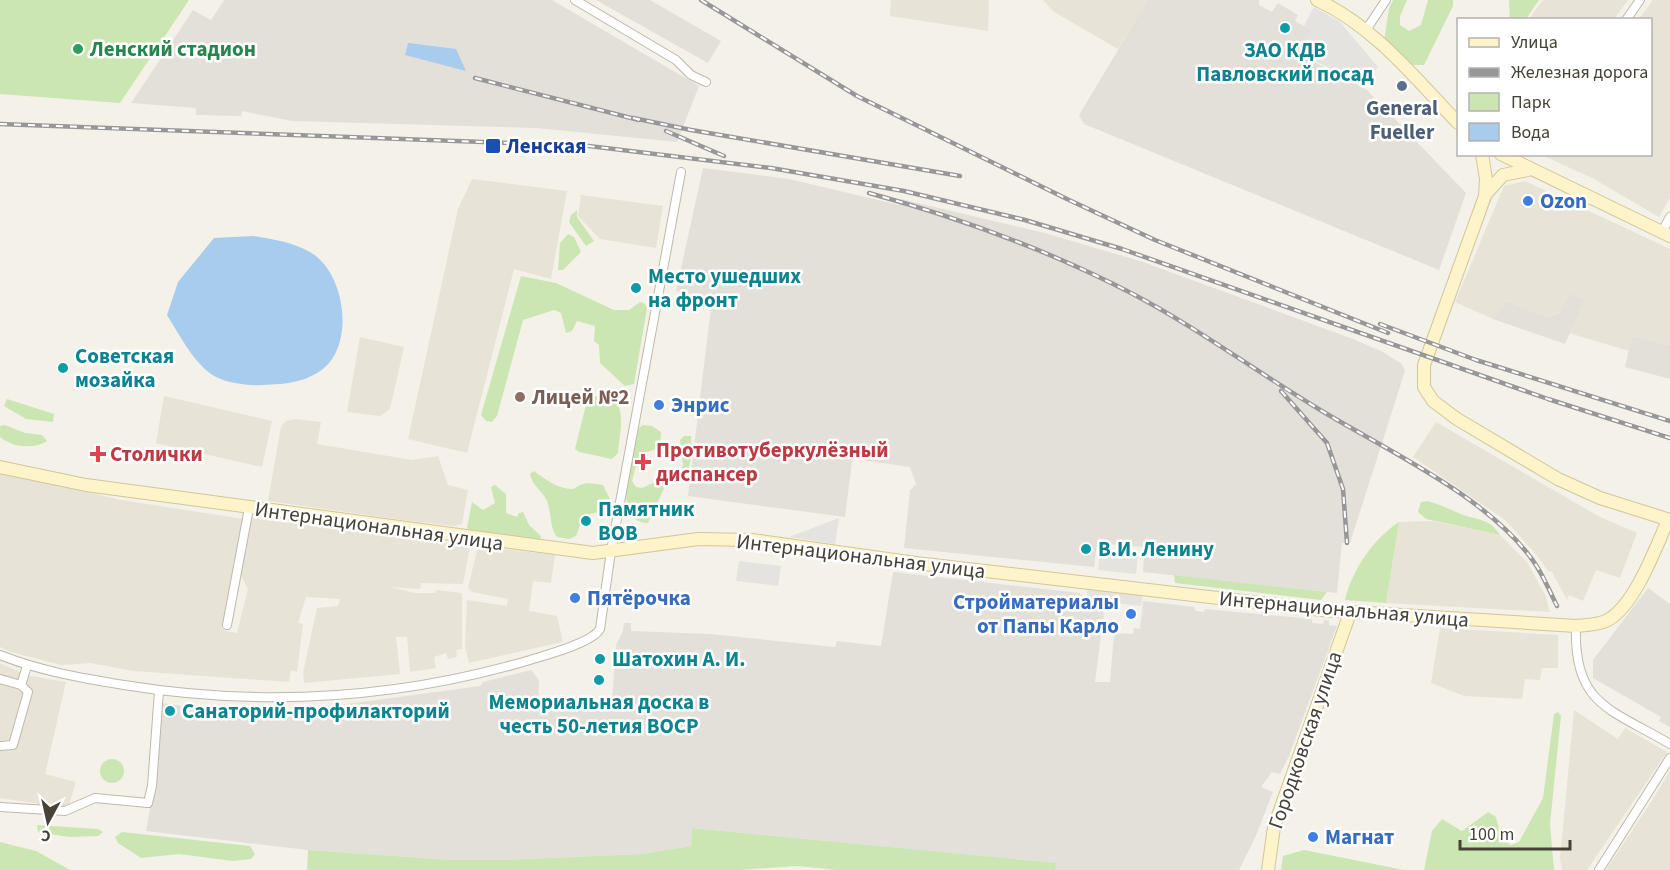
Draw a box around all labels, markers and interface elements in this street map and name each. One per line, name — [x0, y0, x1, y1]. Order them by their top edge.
legend — [1457, 18, 1652, 156]
marker: ЗАО КДВ Павловский посад — [1278, 21, 1292, 35]
text: Улица — [1511, 30, 1558, 55]
place label: Ленский стадион — [89, 34, 256, 64]
place label: ЗАО КДВ Павловский посад — [1196, 35, 1374, 89]
marker: Ленский стадион — [71, 42, 85, 56]
text: Железная дорога — [1511, 60, 1648, 85]
marker: General Fueller — [1395, 79, 1409, 93]
text: Парк — [1511, 90, 1551, 115]
place label: General Fueller — [1366, 93, 1438, 147]
text: Вода — [1511, 120, 1550, 145]
place label: Ленская — [505, 131, 587, 161]
marker: Ленская — [484, 137, 502, 155]
place label: Ozon — [1540, 186, 1587, 216]
marker: Ozon — [1521, 194, 1535, 208]
place label: Место ушедших на фронт — [648, 261, 801, 315]
marker: Место ушедших на фронт — [629, 281, 643, 295]
place label: Советская мозайка — [75, 341, 174, 395]
marker: Советская мозайка — [56, 361, 70, 375]
place label: Лицей №2 — [531, 382, 629, 412]
marker: Лицей №2 — [513, 390, 527, 404]
place label: Энрис — [671, 390, 730, 420]
marker: Энрис — [652, 398, 666, 412]
place label: Противотуберкулёзный диспансер — [656, 435, 888, 489]
place label: Столички — [110, 439, 203, 469]
marker: Столички — [91, 447, 105, 461]
marker: Противотуберкулёзный диспансер — [634, 453, 652, 471]
street label: Интернациональная улица — [253, 494, 505, 558]
place label: Памятник ВОВ — [598, 494, 695, 548]
marker: Памятник ВОВ — [579, 514, 593, 528]
street label: Интернациональная улица — [735, 526, 987, 586]
place label: В.И. Ленину — [1098, 534, 1214, 564]
marker: В.И. Ленину — [1079, 542, 1093, 556]
place label: Пятёрочка — [587, 583, 691, 613]
street label: Интернациональная улица — [1218, 583, 1470, 635]
place label: Стройматериалы от Папы Карло — [953, 587, 1119, 641]
marker: Пятёрочка — [568, 591, 582, 605]
marker: Стройматериалы от Папы Карло — [1124, 607, 1138, 621]
place label: Шатохин А. И. — [612, 644, 745, 674]
street label: Городковская улица — [1260, 647, 1350, 833]
marker: Шатохин А. И. — [593, 652, 607, 666]
marker: Мемориальная доска в честь 50-летия ВОСР — [592, 673, 606, 687]
place label: Мемориальная доска в честь 50-летия ВОСР — [489, 687, 709, 741]
place label: Санаторий-профилакторий — [182, 696, 450, 726]
marker: Санаторий-профилакторий — [163, 704, 177, 718]
north arrow — [18, 792, 78, 852]
scale bar — [1460, 813, 1570, 851]
place label: Магнат — [1325, 822, 1394, 852]
text: 100 m — [1469, 822, 1514, 847]
text: С — [40, 824, 52, 847]
marker: Магнат — [1306, 830, 1320, 844]

